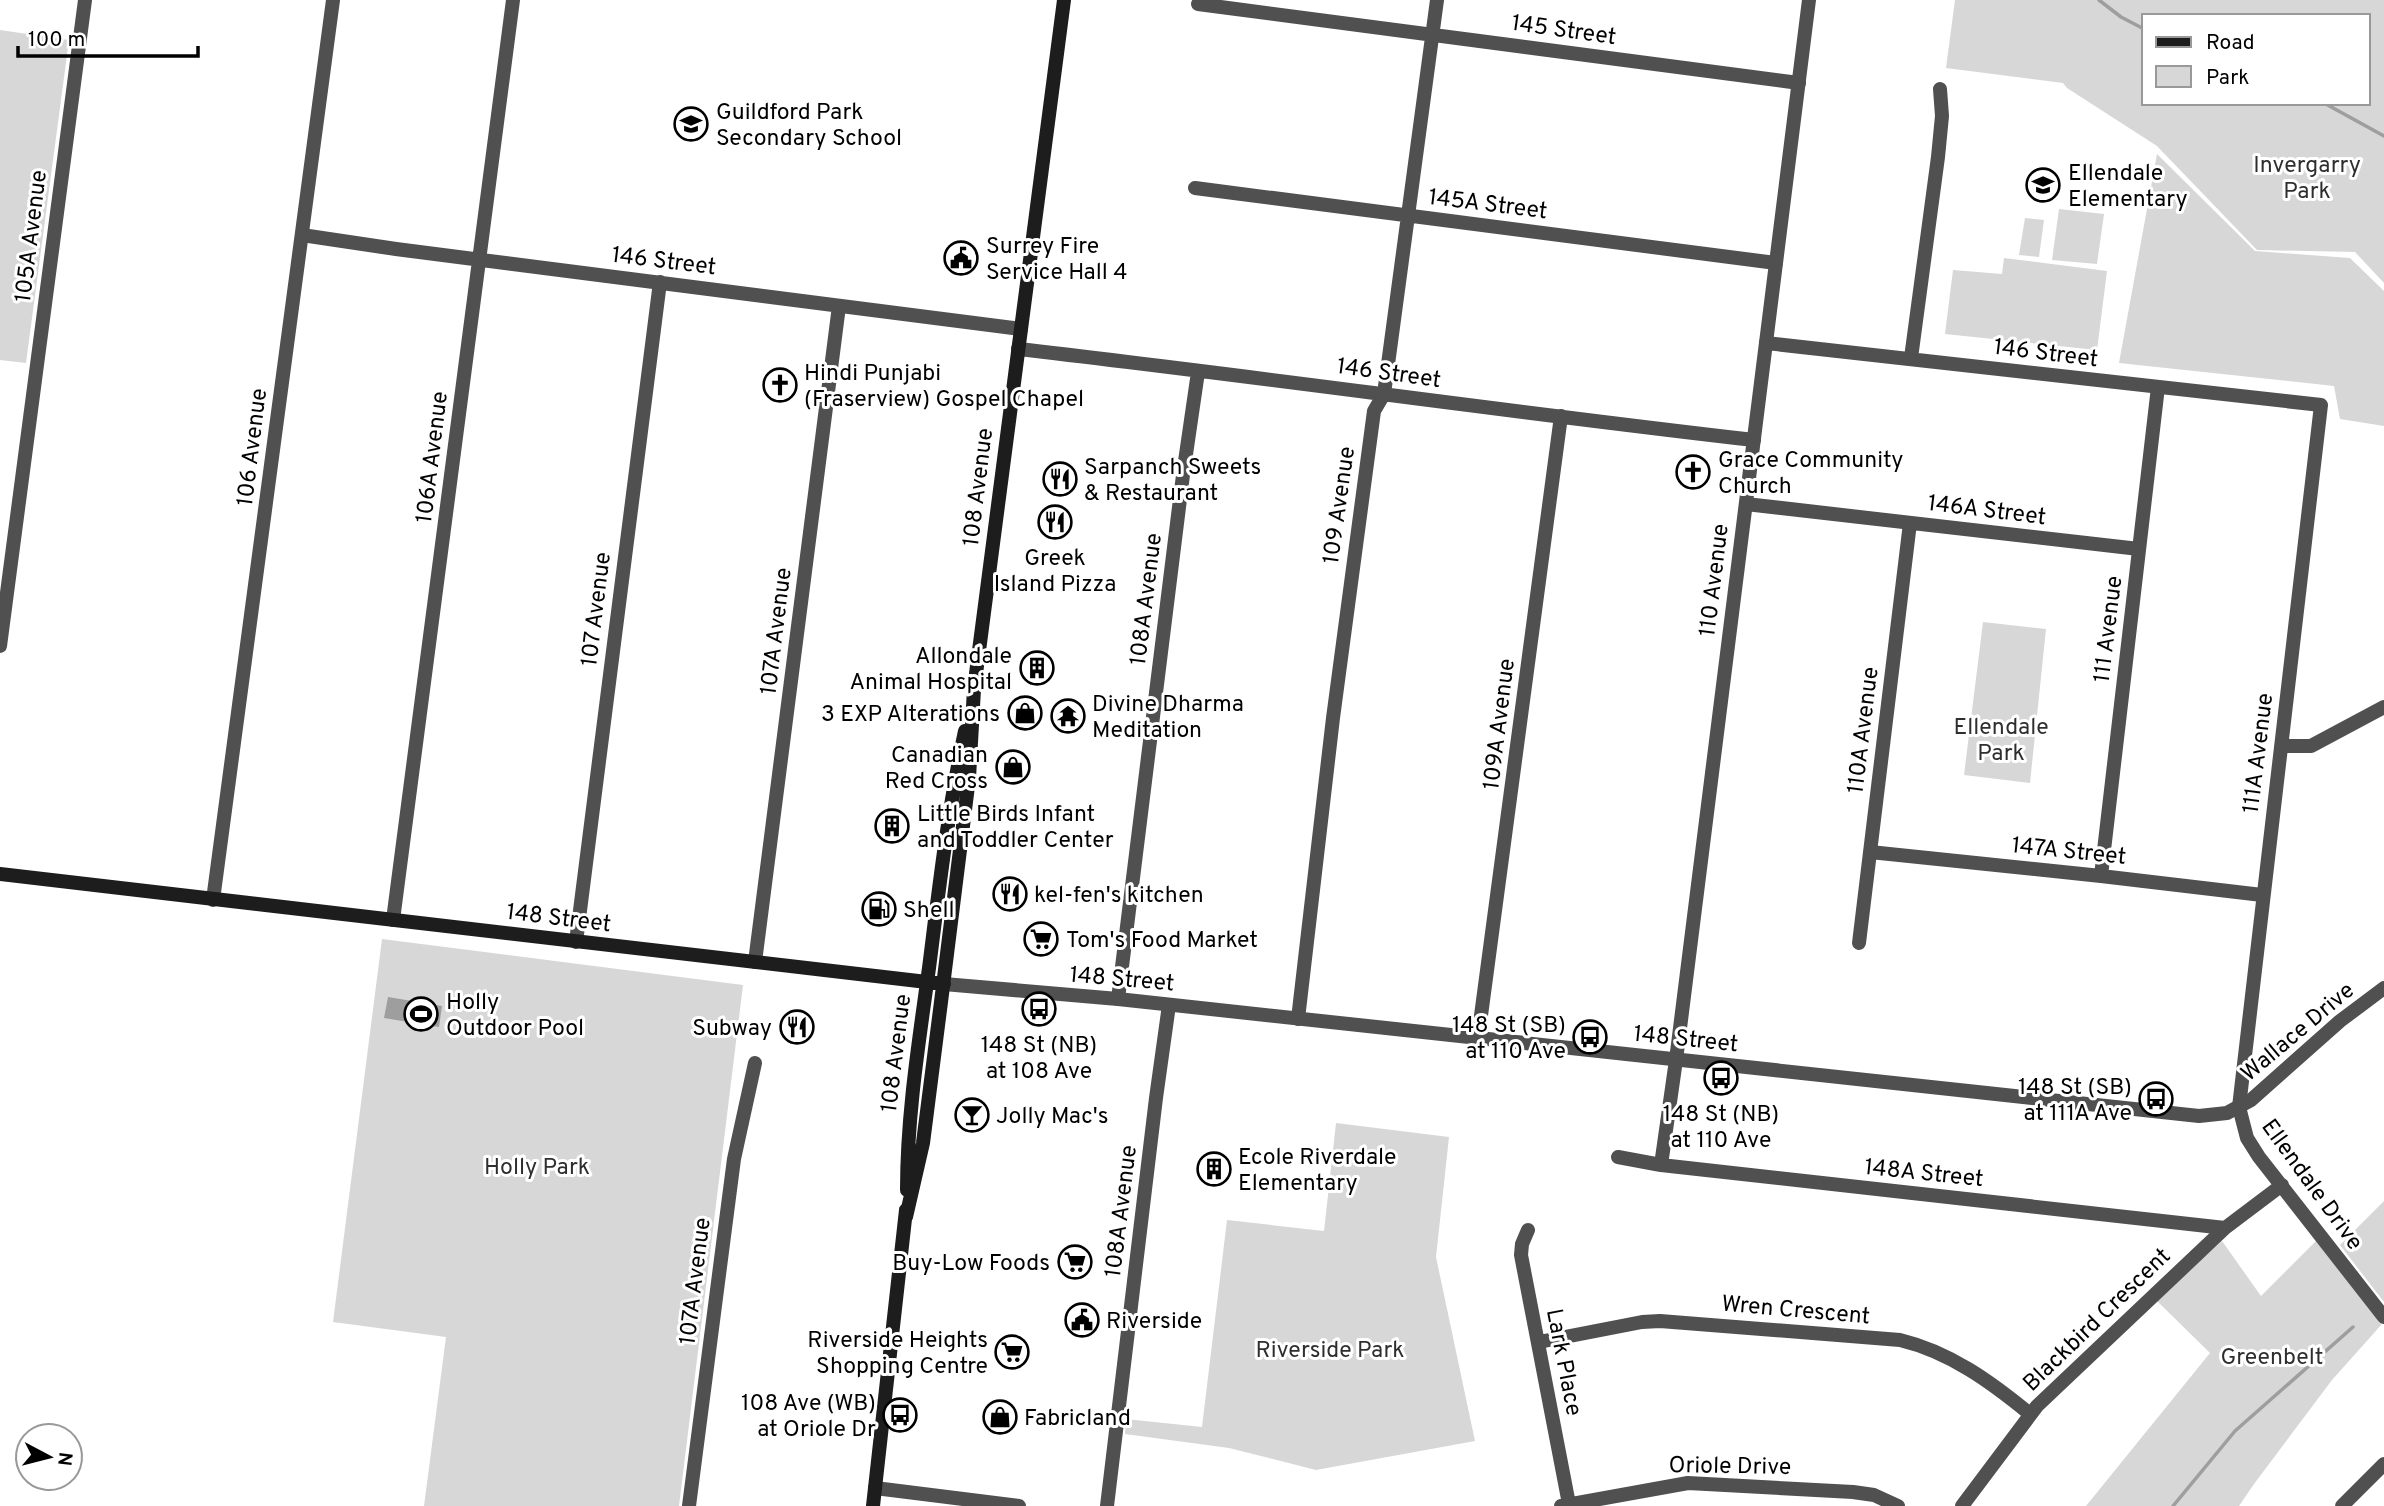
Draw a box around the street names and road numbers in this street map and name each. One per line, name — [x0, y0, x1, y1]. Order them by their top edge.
street label: 145 Street — [1509, 10, 1618, 53]
street label: 105A Avenue — [10, 168, 55, 304]
street label: 145A Street — [1427, 184, 1549, 227]
street label: 146 Street — [610, 242, 718, 283]
street label: 146 Street — [1992, 334, 2100, 375]
street label: 146 Street — [1335, 353, 1443, 396]
street label: 106 Avenue — [232, 387, 275, 508]
street label: 106A Avenue — [411, 390, 456, 525]
street label: 108 Avenue — [958, 427, 1001, 548]
street label: 109 Avenue — [1318, 445, 1363, 566]
street label: 146A Street — [1926, 490, 2048, 533]
street label: 110 Avenue — [1694, 522, 1737, 638]
street label: 108A Avenue — [1125, 531, 1170, 667]
street label: 107 Avenue — [576, 550, 619, 668]
street label: 107A Avenue — [755, 566, 800, 697]
street label: 111 Avenue — [2089, 574, 2130, 684]
street label: 109A Avenue — [1478, 657, 1523, 792]
street label: 110A Avenue — [1842, 665, 1887, 795]
street label: 111A Avenue — [2238, 691, 2281, 815]
street label: 147A Street — [2010, 832, 2127, 873]
street label: 148 Street — [505, 899, 613, 940]
street label: 148 Street — [1068, 961, 1175, 1000]
street label: Wallace Drive — [2236, 977, 2361, 1089]
street label: 108 Avenue — [876, 993, 919, 1114]
street label: 148 Street — [1632, 1021, 1740, 1060]
street label: Ellendale Drive — [2254, 1114, 2368, 1257]
street label: 108A Avenue — [1100, 1143, 1145, 1279]
street label: 148A Street — [1863, 1154, 1985, 1195]
street label: 107A Avenue — [674, 1216, 719, 1347]
street label: Blackbird Crescent — [2018, 1243, 2178, 1399]
street label: Wren Crescent — [1720, 1291, 1871, 1332]
street label: Lark Place — [1538, 1306, 1587, 1419]
street label: Oriole Drive — [1668, 1452, 1792, 1483]

